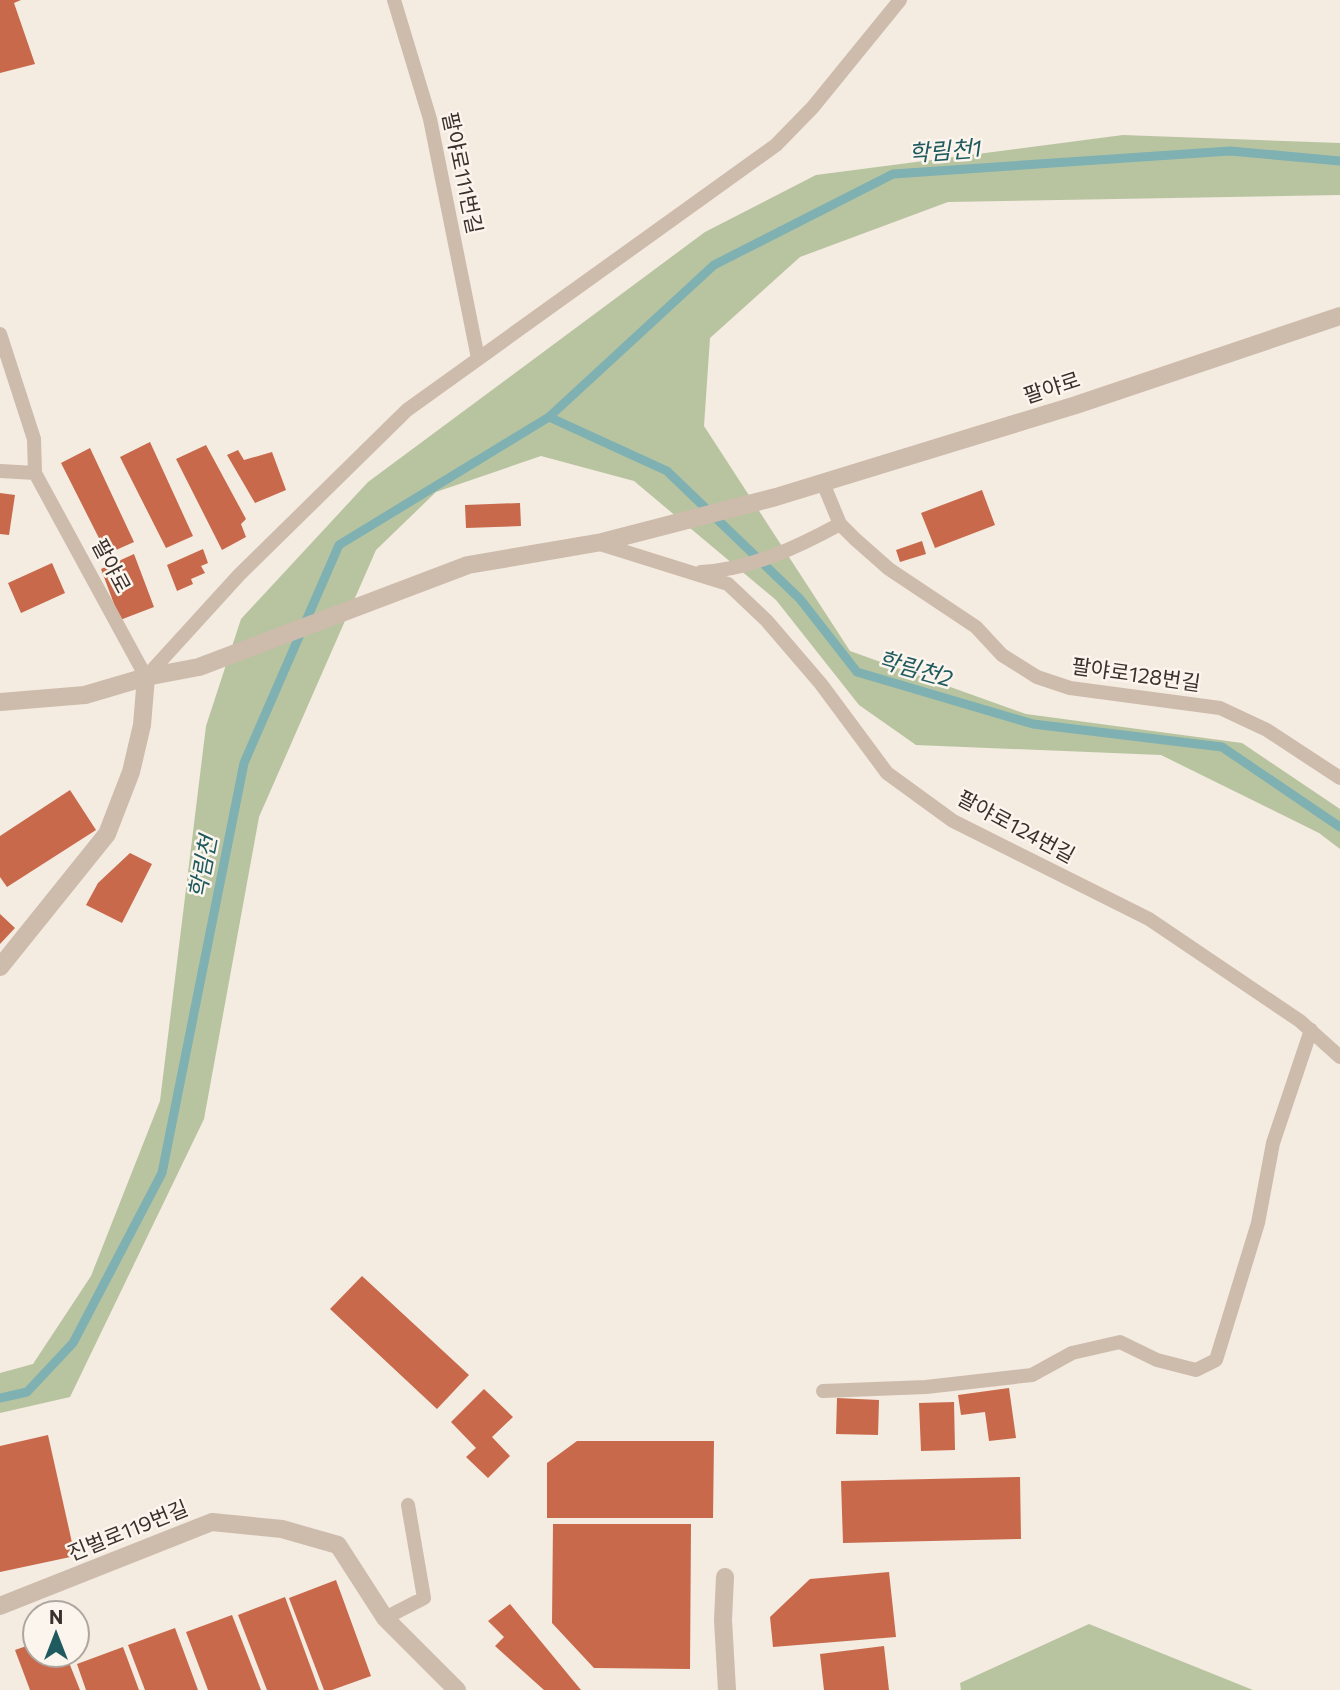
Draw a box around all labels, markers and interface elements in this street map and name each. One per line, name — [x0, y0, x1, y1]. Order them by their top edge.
street label: 팔야로111번길 — [438, 110, 489, 236]
water label: 학림천1 — [907, 133, 983, 167]
street label: 팔야로 — [1020, 366, 1083, 407]
street label: 팔야로 — [88, 534, 137, 597]
water label: 학림천2 — [875, 644, 956, 692]
street label: 팔야로128번길 — [1070, 652, 1202, 695]
street label: 팔야로124번길 — [954, 784, 1080, 867]
water label: 학림천 — [182, 830, 222, 901]
street label: 진벌로119번길 — [64, 1494, 191, 1565]
north arrow — [21, 1599, 91, 1669]
text: N — [49, 1605, 63, 1628]

